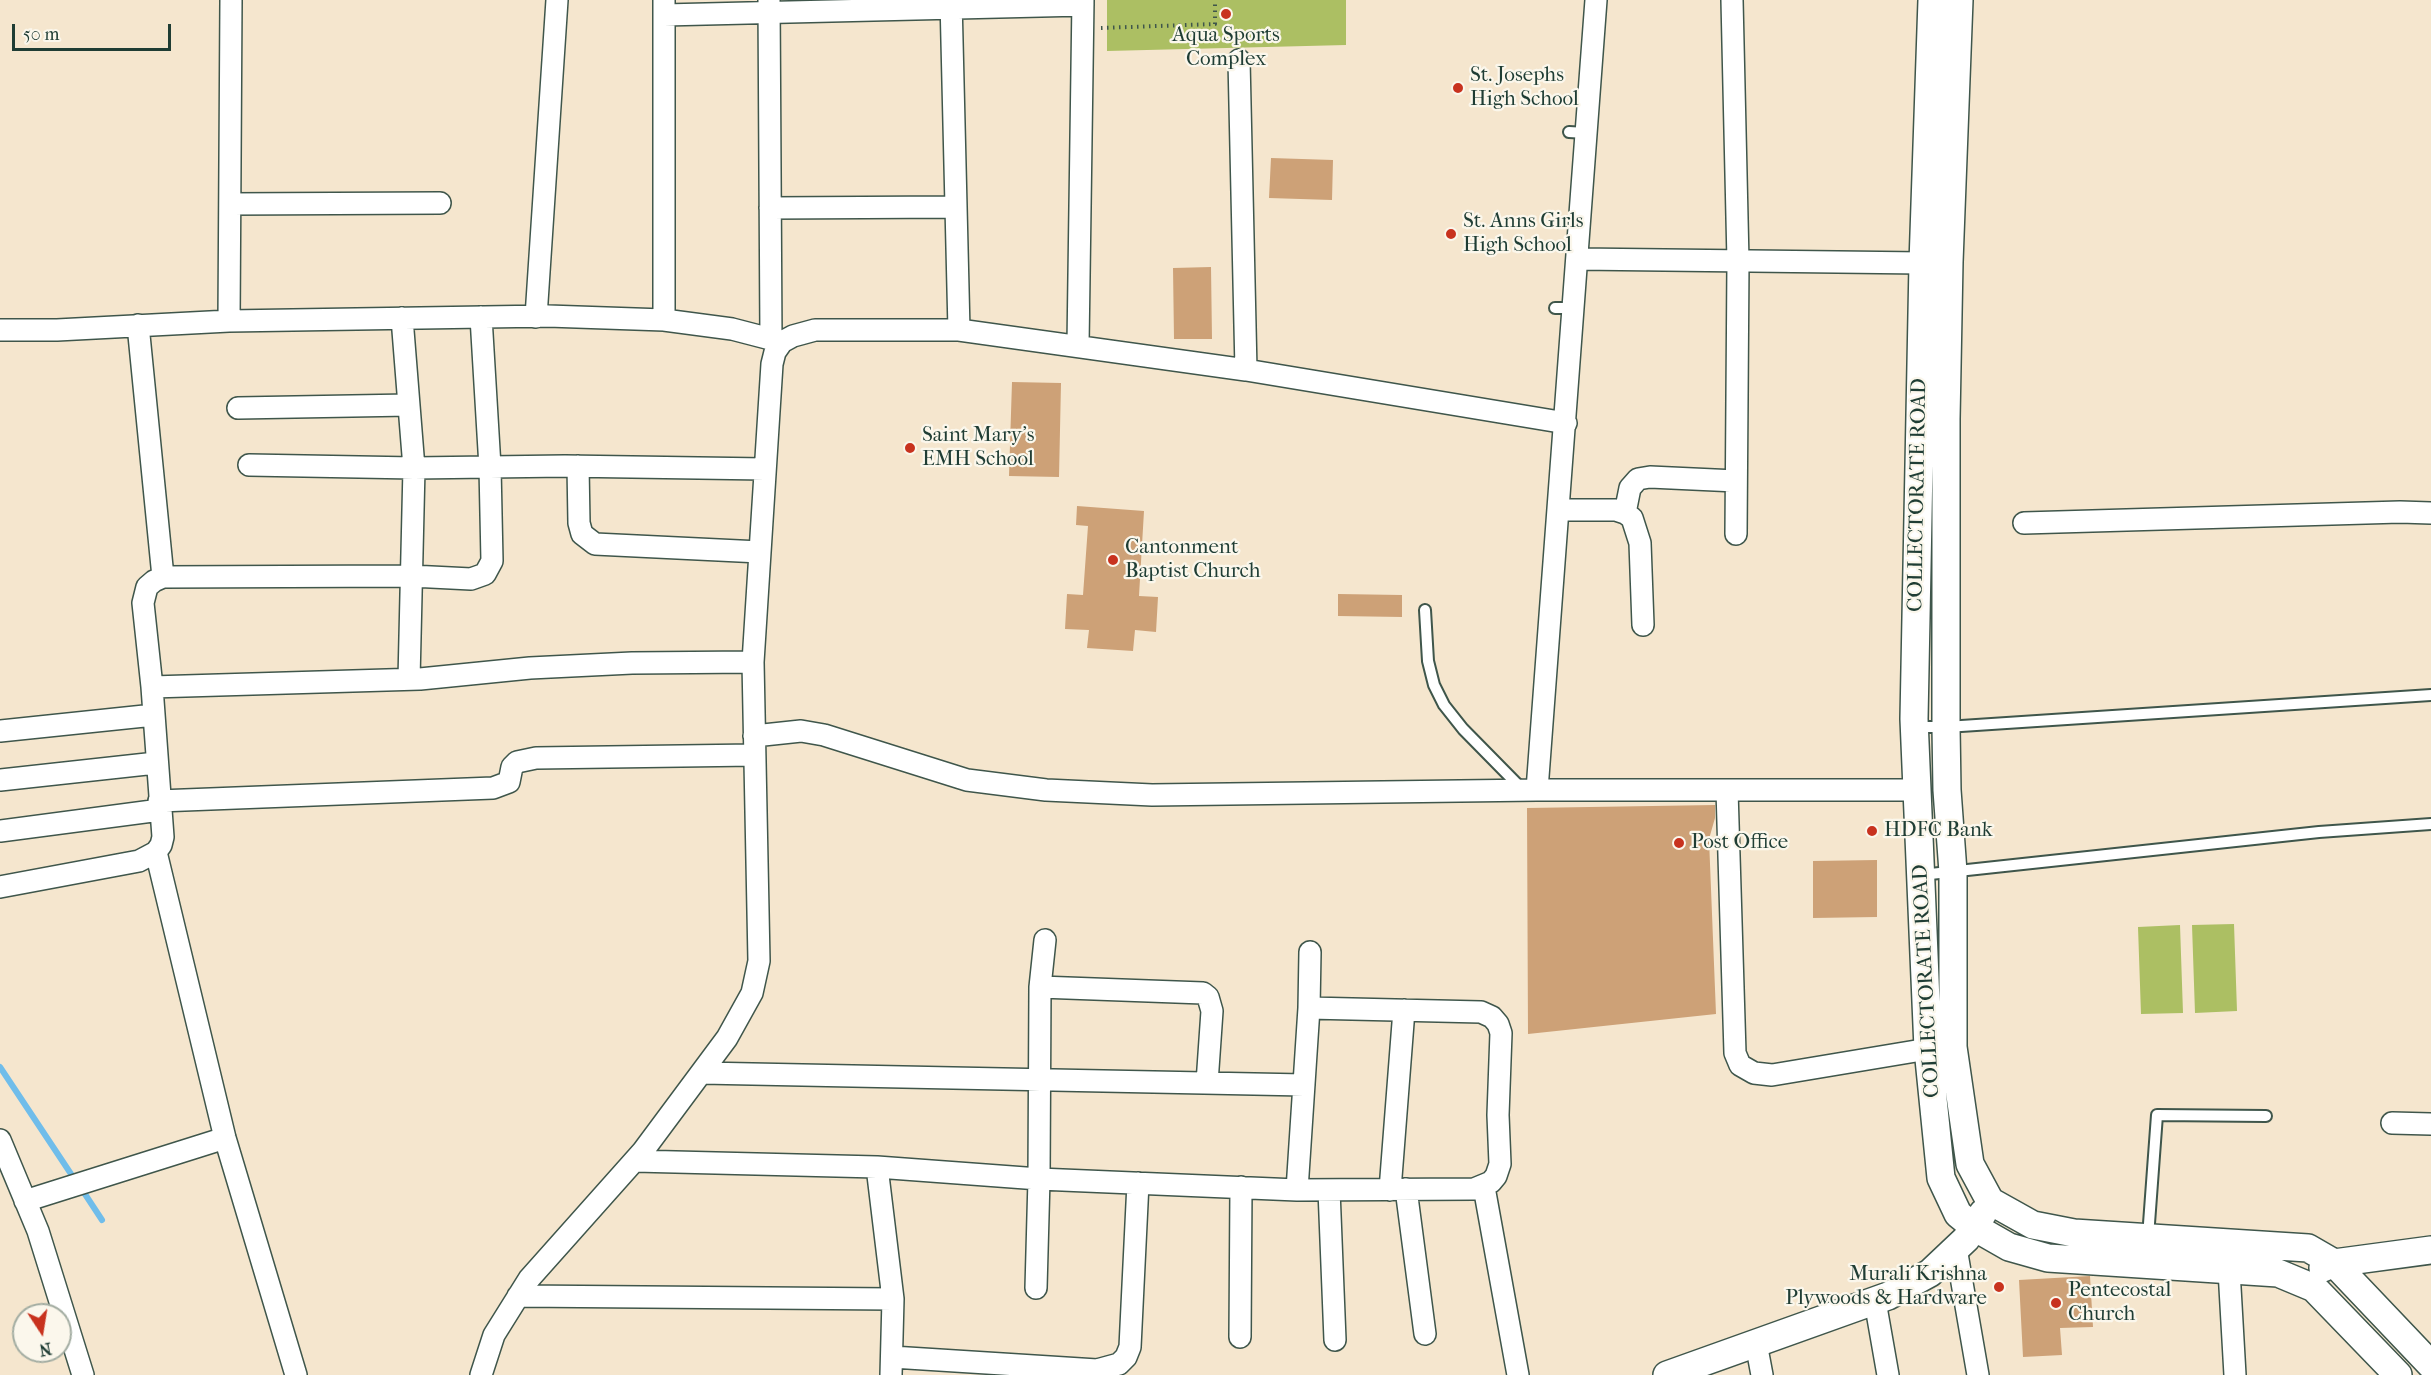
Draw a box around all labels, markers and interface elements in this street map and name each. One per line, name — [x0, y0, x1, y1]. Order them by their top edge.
marker: Aqua Sports Complex — [1219, 7, 1233, 21]
scale bar — [15, 12, 174, 50]
place label: Aqua Sports Complex — [1172, 23, 1280, 73]
text: 50 m — [23, 24, 59, 45]
place label: St. Josephs High School — [1470, 63, 1579, 113]
marker: St. Josephs High School — [1451, 81, 1465, 95]
place label: St. Anns Girls High School — [1463, 209, 1584, 259]
marker: St. Anns Girls High School — [1444, 227, 1458, 241]
street label: COLLECTORATE ROAD — [1903, 378, 1933, 612]
place label: Saint Mary's EMH School — [922, 423, 1034, 473]
marker: Saint Mary's EMH School — [903, 441, 917, 455]
place label: Cantonment Baptist Church — [1125, 535, 1261, 585]
marker: Cantonment Baptist Church — [1106, 553, 1120, 567]
place label: HDFC Bank — [1884, 818, 1993, 844]
marker: HDFC Bank — [1865, 824, 1879, 838]
place label: Post Office — [1691, 830, 1788, 856]
marker: Post Office — [1672, 836, 1686, 850]
street label: COLLECTORATE ROAD — [1908, 864, 1946, 1098]
place label: Murali Krishna Plywoods & Hardware — [1785, 1262, 1987, 1312]
place label: Pentecostal Church — [2068, 1278, 2171, 1328]
marker: Murali Krishna Plywoods & Hardware — [1992, 1280, 2006, 1294]
marker: Pentecostal Church — [2049, 1296, 2063, 1310]
north arrow — [12, 1303, 72, 1363]
text: N — [38, 1339, 53, 1360]

